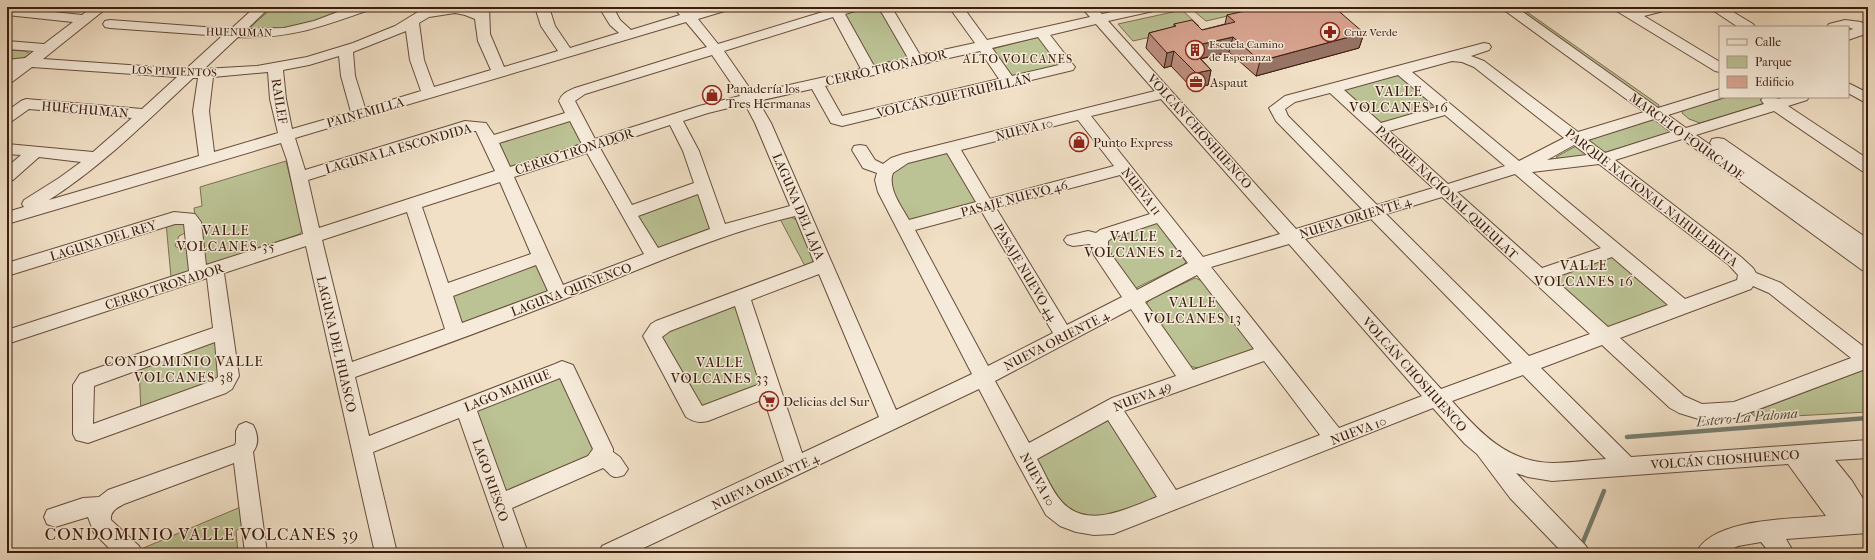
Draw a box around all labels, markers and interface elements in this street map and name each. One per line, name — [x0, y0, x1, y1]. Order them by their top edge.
pharmacy icon: Cruz Verde — [1319, 21, 1341, 43]
street label: HUENUMAN — [206, 25, 273, 40]
place label: Cruz Verde — [1344, 26, 1398, 39]
legend — [1719, 26, 1849, 98]
text: Calle — [1755, 35, 1781, 49]
place label: Escuela Camino de Esperanza — [1209, 38, 1284, 64]
building icon: Escuela Camino de Esperanza — [1184, 39, 1206, 61]
street label: CERRO TRONADOR — [824, 46, 949, 89]
district label: ALTO VOLCANES — [962, 52, 1073, 66]
text: Parque — [1755, 55, 1792, 69]
street label: LOS PIMIENTOS — [131, 64, 217, 79]
street label: VOLCÁN QUETRUPILLÁN — [874, 70, 1033, 121]
street label: VOLCÁN CHOSHUENCO — [1144, 70, 1255, 192]
office icon: Aspaut — [1185, 71, 1207, 93]
place label: Aspaut — [1209, 75, 1249, 90]
text: Edificio — [1755, 75, 1794, 89]
street label: RAILEF — [269, 77, 290, 125]
place label: Panadería los Tres Hermanas — [726, 81, 811, 111]
district label: VALLE VOLCANES 16 — [1348, 83, 1449, 116]
shop icon: Panadería los Tres Hermanas — [701, 84, 723, 106]
street label: MARCELO FOURCADE — [1626, 90, 1747, 183]
street label: PAINEMILLA — [325, 94, 406, 131]
street label: HUECHUMAN — [41, 98, 129, 121]
street label: NUEVA 10 — [994, 115, 1054, 144]
street label: LAGUNA LA ESCONDIDA — [323, 120, 474, 177]
street label: PARQUE NACIONAL QUEULAT — [1373, 123, 1521, 262]
street label: CERRO TRONADOR — [513, 125, 636, 178]
street label: PARQUE NACIONAL NAHUELBUTA — [1562, 125, 1741, 270]
shop icon: Punto Express — [1068, 131, 1090, 153]
place label: Punto Express — [1093, 135, 1173, 150]
street label: LAGUNA DEL LAJA — [769, 151, 828, 262]
street label: NUEVA 11 — [1118, 165, 1165, 218]
street label: PASAJE NUEVO 46 — [959, 177, 1070, 220]
street label: NUEVA ORIENTE 4 — [1297, 193, 1413, 242]
street label: LAGUNA DEL REY — [48, 217, 159, 264]
street label: PASAJE NUEVO 44 — [991, 221, 1061, 324]
district label: VALLE VOLCANES 35 — [176, 222, 275, 255]
district label: VALLE VOLCANES 12 — [1083, 228, 1184, 261]
district label: VALLE VOLCANES 16 — [1533, 257, 1634, 290]
street label: CERRO TRONADOR — [103, 260, 226, 313]
street label: LAGUNA QUIÑENCO — [509, 260, 634, 319]
street label: LAGUNA DEL HUASCO — [314, 275, 359, 414]
district label: VALLE VOLCANES 13 — [1143, 294, 1242, 327]
street label: NUEVA ORIENTE 4 — [1001, 307, 1112, 374]
street label: VOLCÁN CHOSHUENCO — [1359, 313, 1470, 435]
district label: CONDOMINIO VALLE VOLCANES 38 — [104, 353, 264, 386]
district label: VALLE VOLCANES 33 — [670, 354, 769, 387]
street label: LAGO MAIHUE — [462, 366, 553, 415]
street label: NUEVA 49 — [1111, 378, 1174, 414]
supermarket icon: Delicias del Sur — [758, 390, 780, 412]
place label: Delicias del Sur — [783, 394, 870, 409]
water label: Estero La Paloma — [1694, 405, 1799, 431]
street label: NUEVA 10 — [1328, 413, 1388, 448]
street label: LAGO RIESCO — [469, 437, 512, 524]
street label: VOLCÁN CHOSHUENCO — [1649, 447, 1800, 472]
street label: NUEVA ORIENTE 4 — [709, 450, 821, 513]
street label: NUEVA 10 — [1017, 450, 1058, 509]
district label: CONDOMINIO VALLE VOLCANES 39 — [45, 524, 359, 544]

